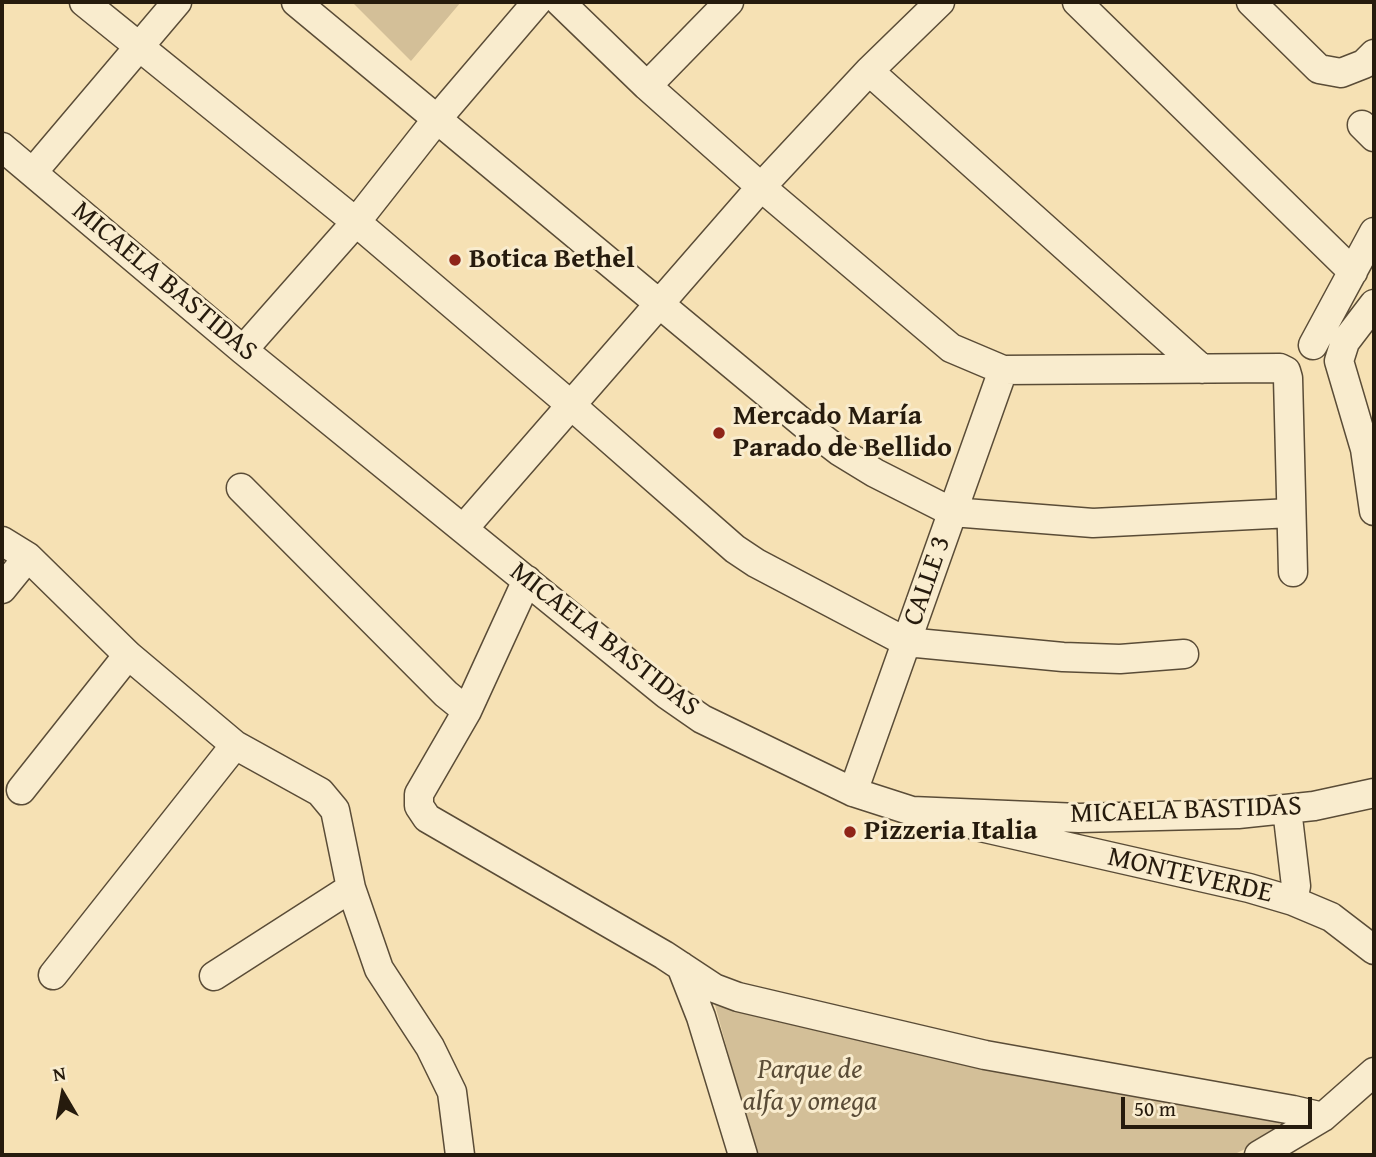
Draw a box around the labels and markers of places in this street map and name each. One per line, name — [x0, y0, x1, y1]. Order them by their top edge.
place label: Botica Bethel — [469, 243, 635, 277]
marker: Botica Bethel — [447, 252, 463, 268]
place label: Mercado María Parado de Bellido — [733, 400, 952, 466]
marker: Mercado María Parado de Bellido — [711, 425, 727, 441]
place label: Pizzeria Italia — [864, 815, 1038, 849]
marker: Pizzeria Italia — [842, 824, 858, 840]

